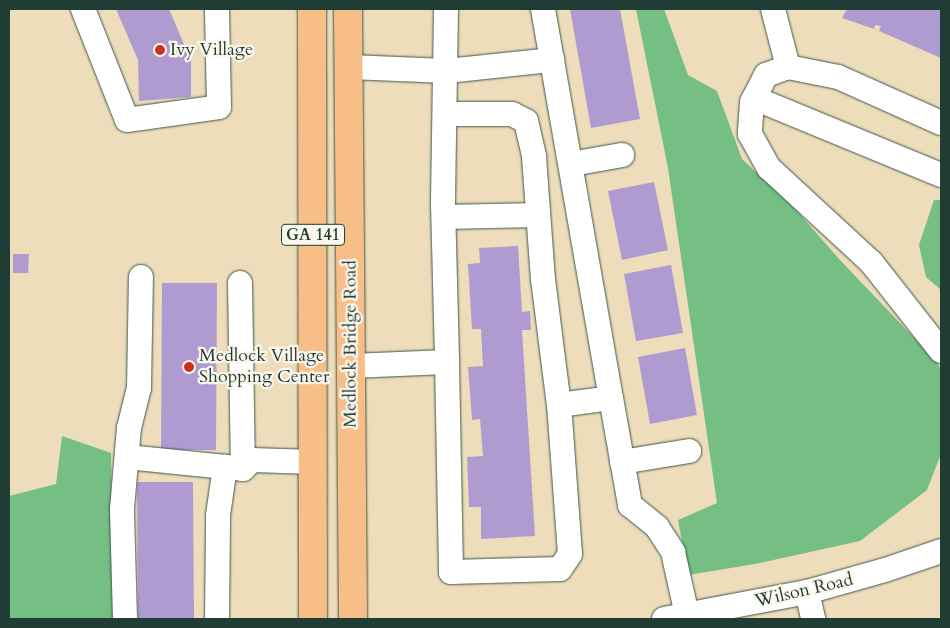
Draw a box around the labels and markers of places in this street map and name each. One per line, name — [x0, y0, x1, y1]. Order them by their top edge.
place label: Ivy Village — [170, 39, 253, 61]
marker: Ivy Village — [154, 44, 166, 56]
place label: Medlock Village Shopping Center — [199, 346, 330, 388]
marker: Medlock Village Shopping Center — [183, 361, 195, 373]

